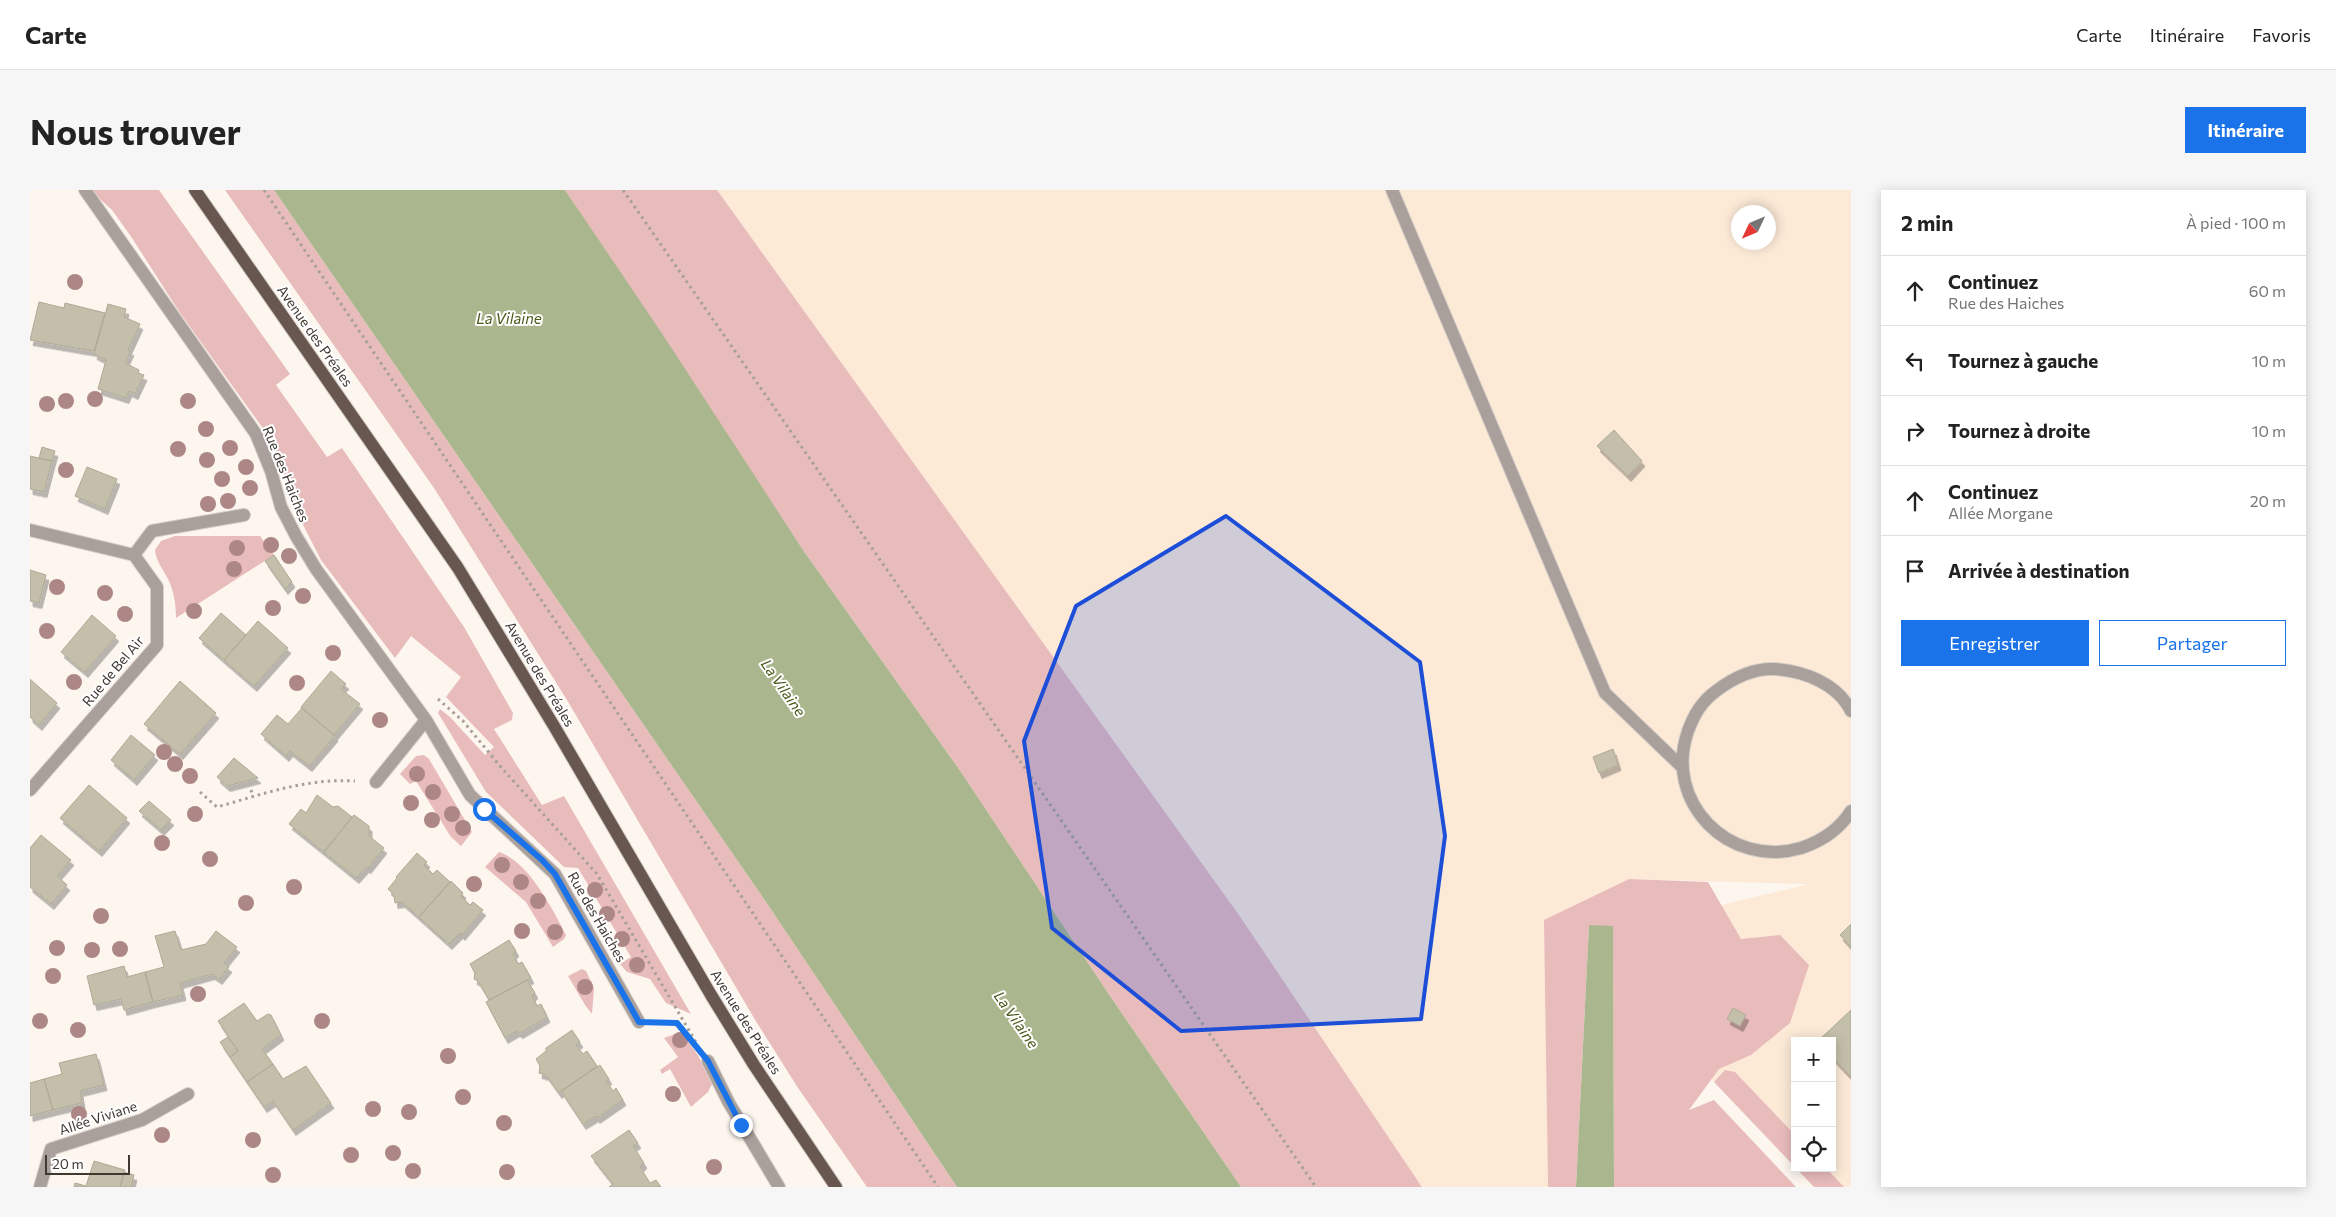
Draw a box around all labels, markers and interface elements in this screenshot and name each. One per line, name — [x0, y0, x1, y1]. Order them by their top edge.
text: Carte — [25, 20, 87, 49]
text: Carte — [2076, 24, 2122, 46]
text: Itinéraire — [2150, 24, 2224, 46]
text: Favoris — [2252, 24, 2311, 46]
button: Itinéraire — [2185, 107, 2306, 153]
text: Nous trouver — [30, 109, 241, 152]
north arrow — [1731, 205, 1776, 250]
text: 2 min — [1901, 210, 1953, 235]
text: À pied · 100 m — [2186, 213, 2286, 232]
text: Continuez — [1948, 270, 2038, 293]
icon: ahead — [1901, 277, 1929, 305]
text: 60 m — [2249, 281, 2286, 300]
street label: Avenue des Préales — [274, 282, 357, 390]
text: Rue des Haiches — [1948, 293, 2064, 312]
water label: La Vilaine — [476, 309, 542, 327]
icon: left — [1901, 347, 1929, 375]
text: Tournez à gauche — [1948, 349, 2098, 372]
text: 10 m — [2252, 351, 2286, 370]
icon: right — [1901, 417, 1929, 445]
text: Tournez à droite — [1948, 419, 2090, 442]
text: 10 m — [2252, 421, 2286, 440]
street label: Rue des Haiches — [260, 423, 313, 524]
text: Continuez — [1948, 480, 2038, 503]
icon: ahead — [1901, 487, 1929, 515]
text: 20 m — [2250, 491, 2286, 510]
text: Allée Morgane — [1948, 503, 2053, 522]
icon: arrive — [1901, 557, 1929, 585]
text: Arrivée à destination — [1948, 559, 2130, 582]
street label: Avenue des Préales — [502, 618, 579, 730]
button: Enregistrer — [1901, 620, 2089, 666]
button: Partager — [2099, 620, 2286, 666]
street label: Rue de Bel Air — [78, 632, 147, 709]
water label: La Vilaine — [758, 655, 810, 719]
route start — [473, 798, 496, 821]
street label: Rue des Haiches — [565, 868, 630, 965]
street label: Avenue des Préales — [707, 966, 785, 1077]
water label: La Vilaine — [991, 987, 1043, 1051]
map controls — [1791, 1037, 1836, 1172]
button: + — [1791, 1037, 1836, 1082]
button: − — [1791, 1082, 1836, 1127]
street label: Allée Viviane — [57, 1097, 139, 1138]
route end — [730, 1114, 753, 1137]
button: locate — [1791, 1127, 1836, 1172]
scale bar — [45, 1152, 130, 1175]
text: 20 m — [52, 1155, 84, 1172]

